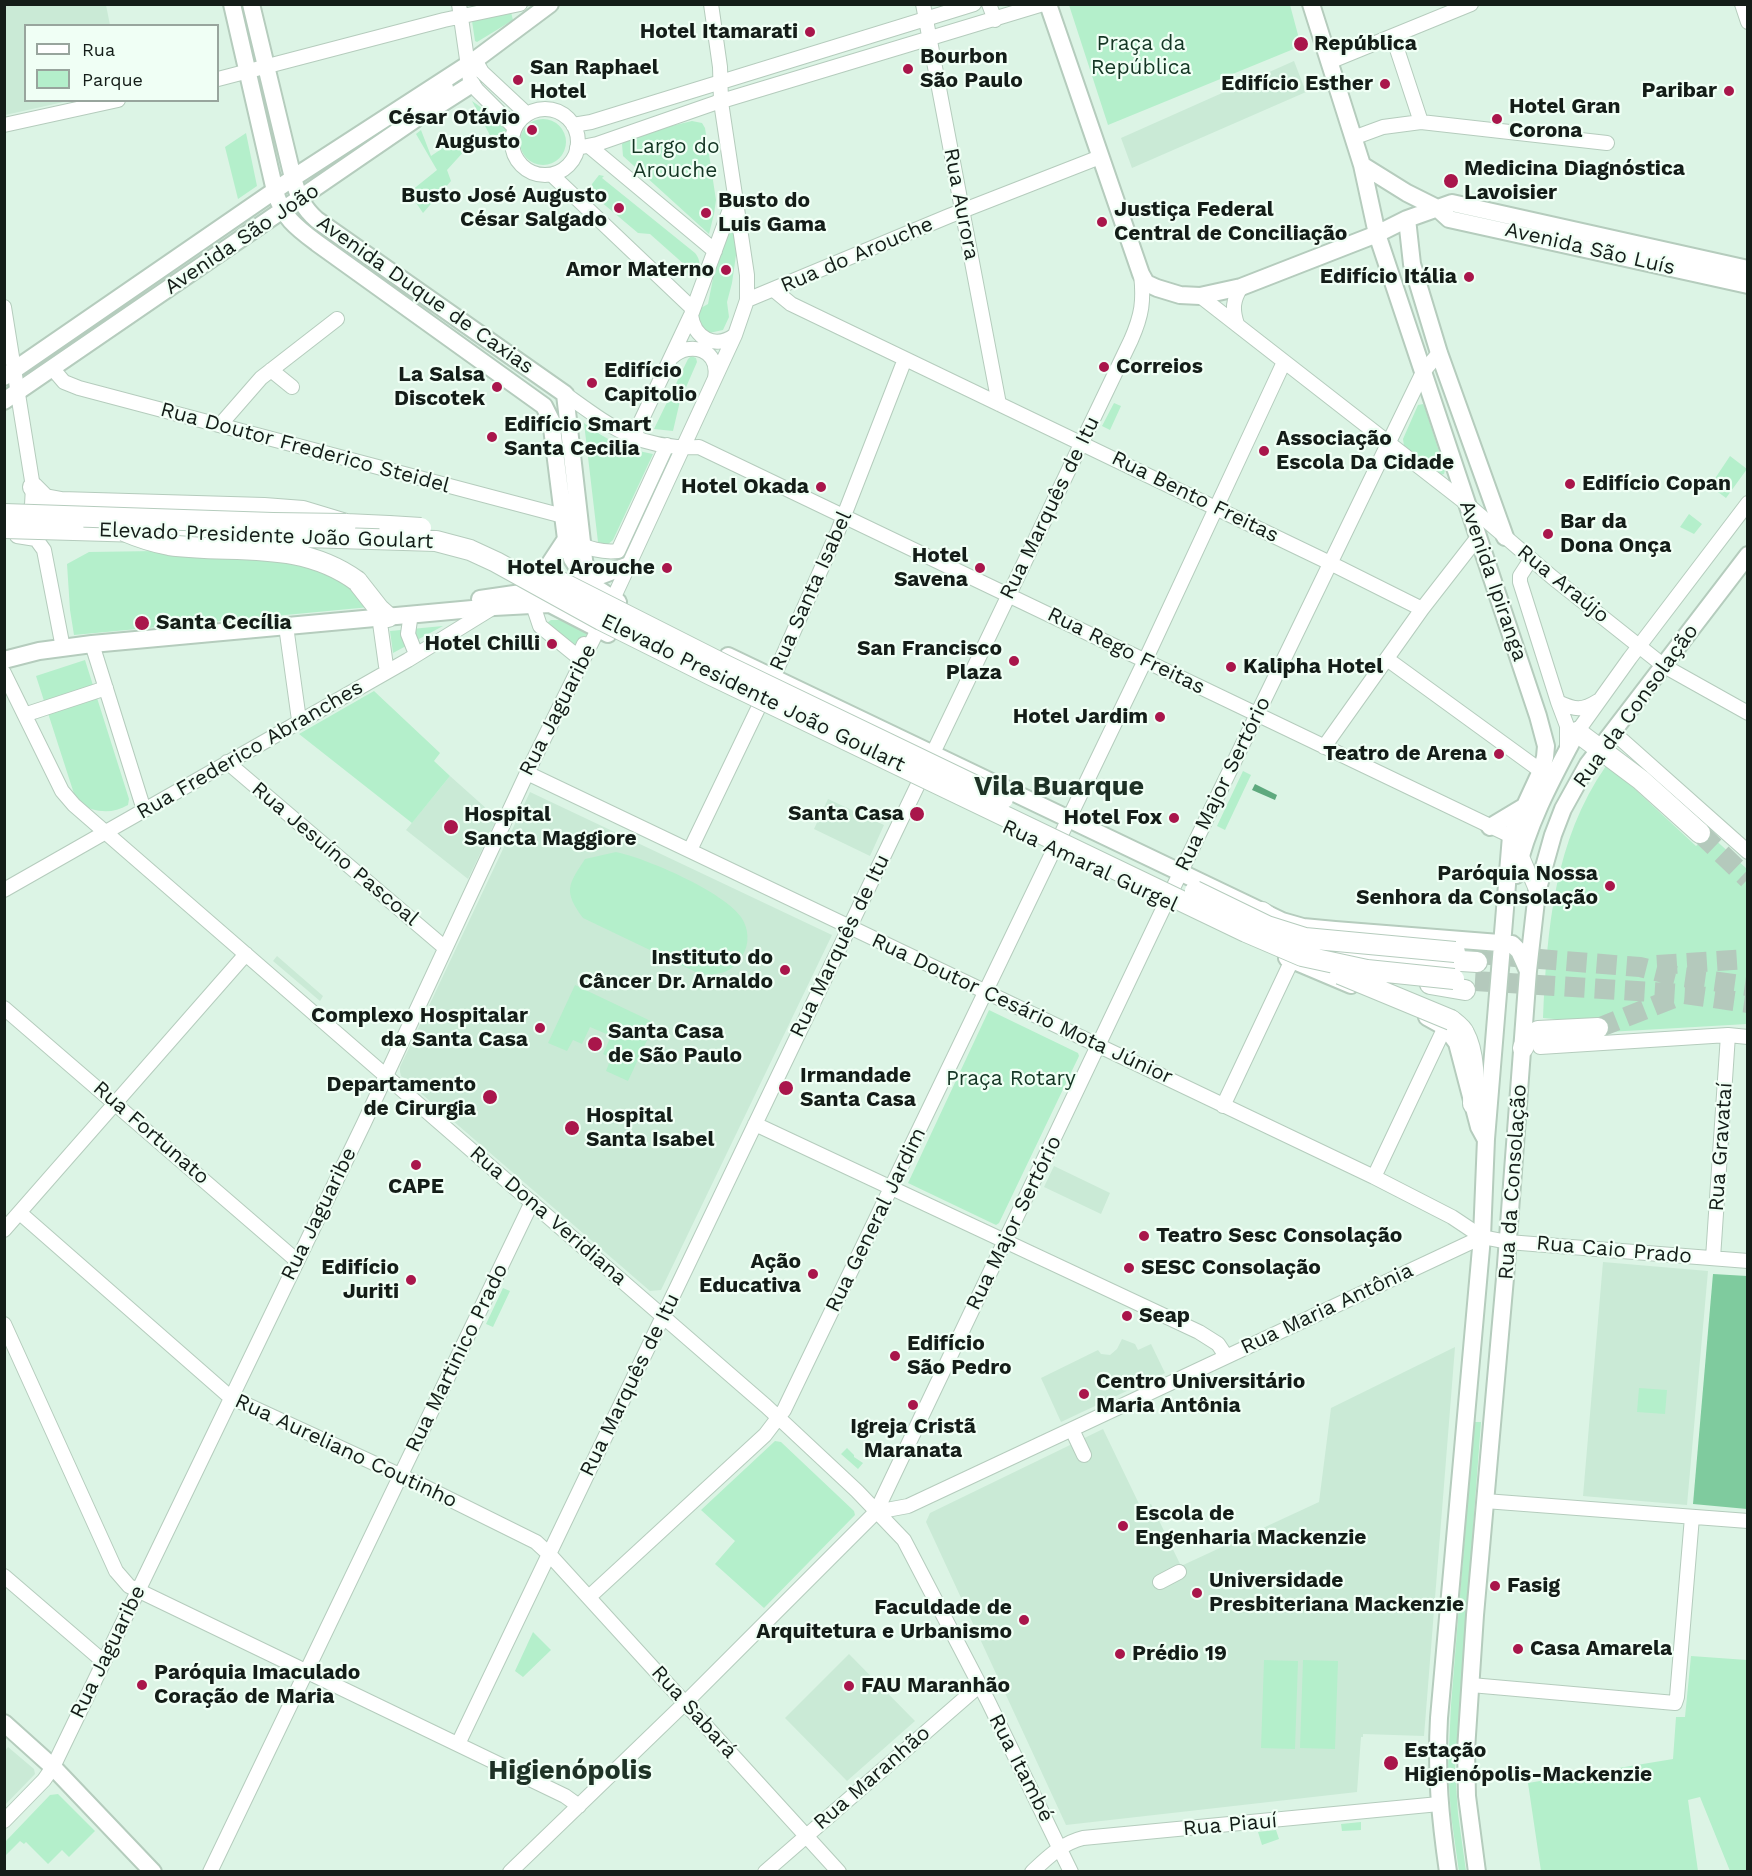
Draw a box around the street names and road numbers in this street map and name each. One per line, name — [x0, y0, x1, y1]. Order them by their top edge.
street label: Rua Aurora — [938, 146, 984, 262]
street label: Avenida São João — [160, 178, 324, 300]
street label: Avenida Duque de Caxias — [312, 210, 538, 380]
street label: Rua do Arouche — [777, 212, 937, 298]
street label: Avenida São Luís — [1502, 217, 1678, 281]
street label: Rua Doutor Frederico Steidel — [158, 397, 452, 499]
street label: Rua Marquês de Itu — [995, 412, 1105, 604]
street label: Rua Bento Freitas — [1107, 446, 1283, 548]
street label: Avenida Ipiranga — [1454, 497, 1532, 665]
street label: Rua Santa Isabel — [764, 507, 858, 675]
street label: Elevado Presidente João Goulart — [98, 518, 434, 554]
street label: Rua Araújo — [1512, 539, 1614, 629]
street label: Rua Rego Freitas — [1043, 602, 1209, 700]
street label: Elevado Presidente João Goulart — [597, 608, 909, 778]
street label: Rua da Consolação — [1568, 619, 1704, 793]
street label: Rua Jaguaribe — [514, 640, 602, 780]
street label: Rua Frederico Abranches — [132, 675, 368, 825]
street label: Rua Major Sertório — [1170, 693, 1276, 875]
street label: Rua Jesuíno Pascoal — [246, 777, 424, 931]
street label: Rua Amaral Gurgel — [998, 814, 1182, 918]
street label: Rua Marquês de Itu — [785, 850, 895, 1042]
street label: Rua Doutor Cesário Mota Júnior — [867, 928, 1177, 1090]
street label: Rua Fortunato — [88, 1076, 214, 1190]
street label: Rua Gravataí — [1704, 1082, 1738, 1212]
street label: Rua da Consolação — [1494, 1083, 1532, 1281]
street label: Rua General Jardim — [820, 1124, 932, 1316]
street label: Rua Major Sertório — [961, 1132, 1067, 1314]
street label: Rua Dona Veridiana — [464, 1141, 632, 1291]
street label: Rua Jaguaribe — [276, 1144, 362, 1284]
street label: Rua Caio Prado — [1535, 1231, 1693, 1269]
street label: Rua Maria Antônia — [1237, 1258, 1417, 1360]
street label: Rua Martinico Prado — [400, 1260, 514, 1456]
street label: Rua Marquês de Itu — [575, 1289, 685, 1481]
street label: Rua Aureliano Coutinho — [231, 1388, 461, 1514]
street label: Rua Jaguaribe — [65, 1582, 151, 1722]
street label: Rua Sabará — [646, 1660, 742, 1764]
street label: Rua Itambé — [983, 1710, 1059, 1826]
street label: Rua Maranhão — [809, 1721, 935, 1835]
street label: Rua Piauí — [1182, 1808, 1278, 1842]

